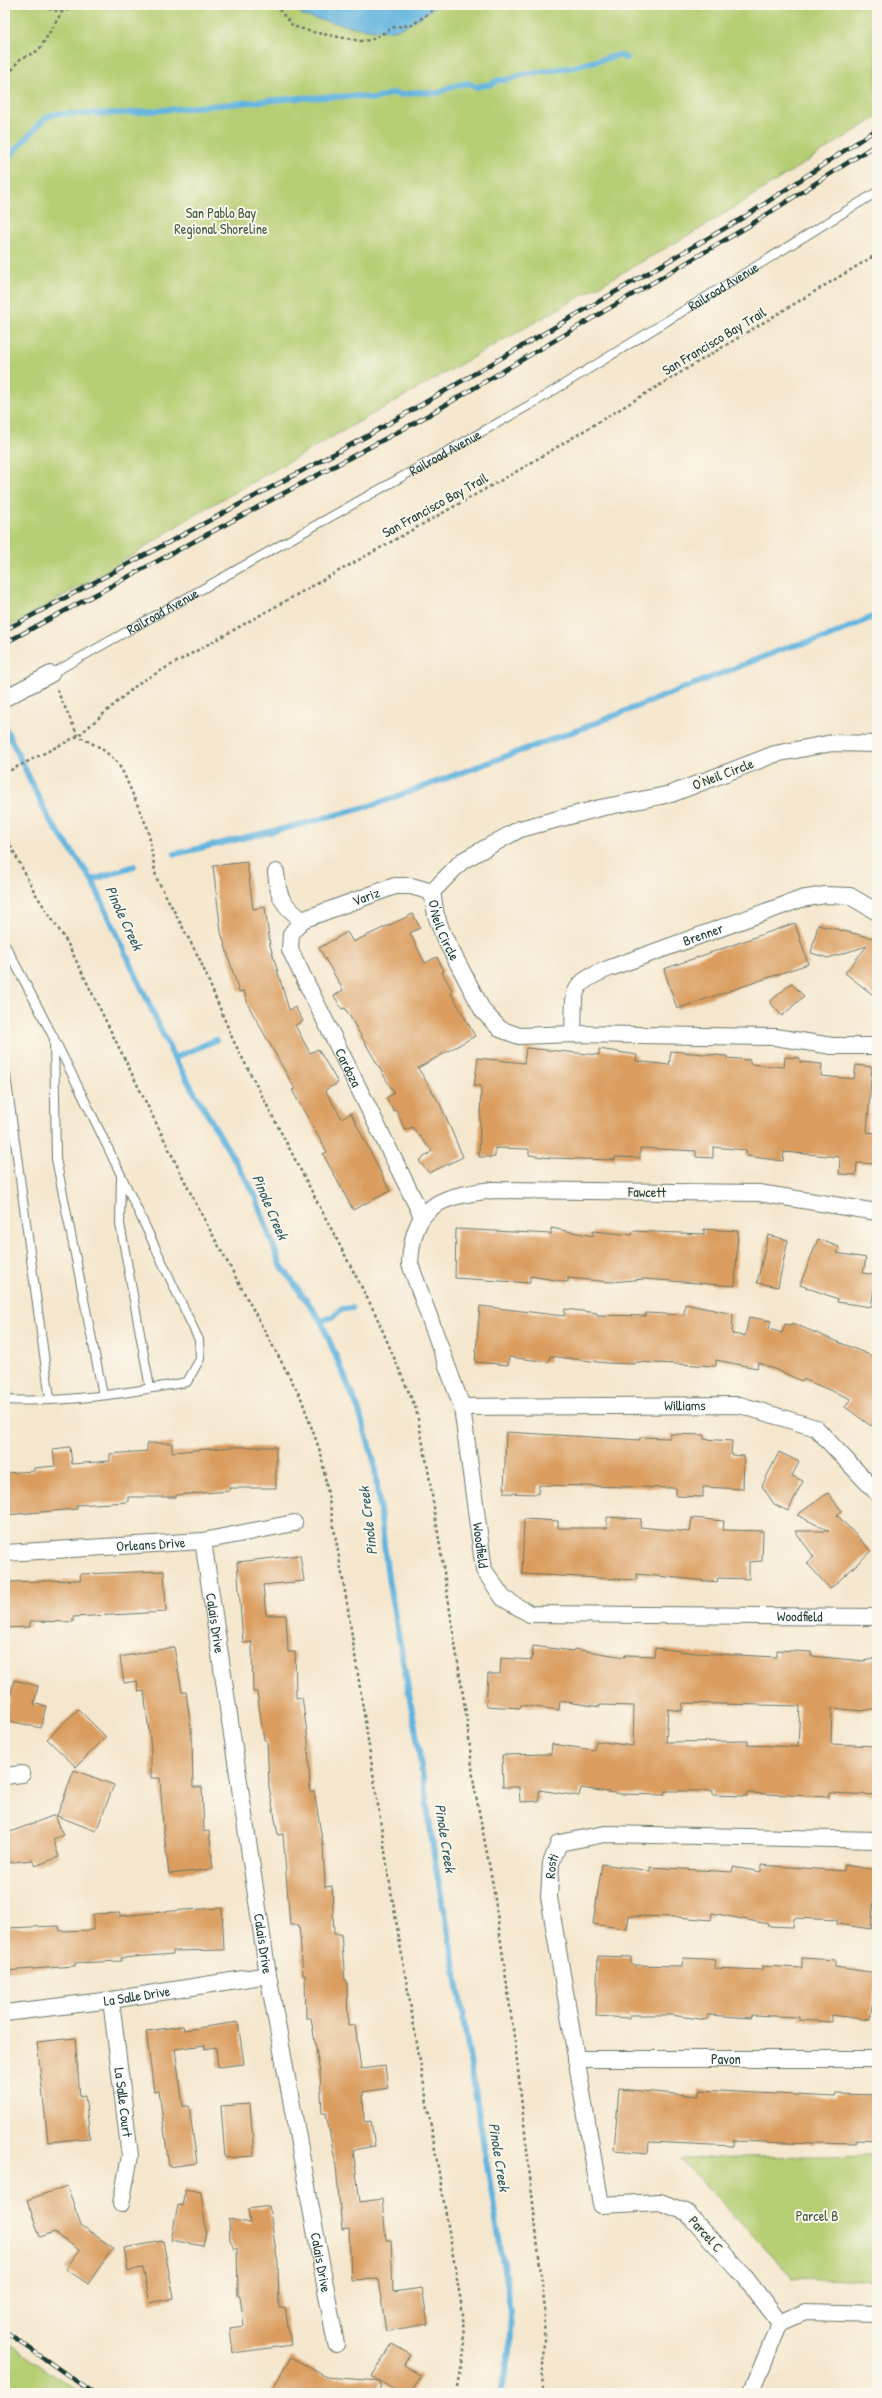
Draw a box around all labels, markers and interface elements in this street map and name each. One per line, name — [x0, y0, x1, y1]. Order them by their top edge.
park label: San Pablo Bay Regional Shoreline — [174, 203, 268, 239]
street label: Railroad Avenue — [684, 257, 762, 315]
street label: San Francisco Bay Trail — [658, 302, 770, 380]
street label: Railroad Avenue — [405, 424, 484, 480]
street label: San Francisco Bay Trail — [378, 467, 492, 542]
street label: Railroad Avenue — [123, 583, 202, 639]
street label: O'Neil Circle — [689, 753, 757, 794]
water label: Pinole Creek — [100, 882, 149, 955]
street label: Variz — [349, 882, 382, 910]
street label: O'Neil Circle — [424, 898, 465, 964]
street label: Brenner — [680, 918, 726, 950]
street label: Cardoza — [331, 1045, 367, 1090]
water label: Pinole Creek — [247, 1171, 294, 1244]
street label: Fawcett — [627, 1182, 666, 1201]
street label: Williams — [664, 1395, 706, 1415]
water label: Pinole Creek — [353, 1484, 382, 1557]
street label: Woodfield — [469, 1521, 494, 1570]
street label: Orleans Drive — [116, 1532, 186, 1555]
street label: Calais Drive — [202, 1592, 230, 1655]
street label: Woodfield — [777, 1606, 823, 1626]
water label: Pinole Creek — [430, 1802, 462, 1875]
street label: Rosti — [540, 1850, 563, 1879]
street label: Calais Drive — [250, 1912, 278, 1975]
street label: La Salle Drive — [102, 1981, 172, 2010]
street label: Pavon — [711, 2049, 741, 2068]
street label: La Salle Court — [110, 2066, 138, 2138]
water label: Pinole Creek — [484, 2121, 516, 2194]
park label: Parcel B — [796, 2206, 838, 2225]
street label: Parcel C — [685, 2211, 728, 2256]
street label: Calais Drive — [307, 2231, 336, 2294]

